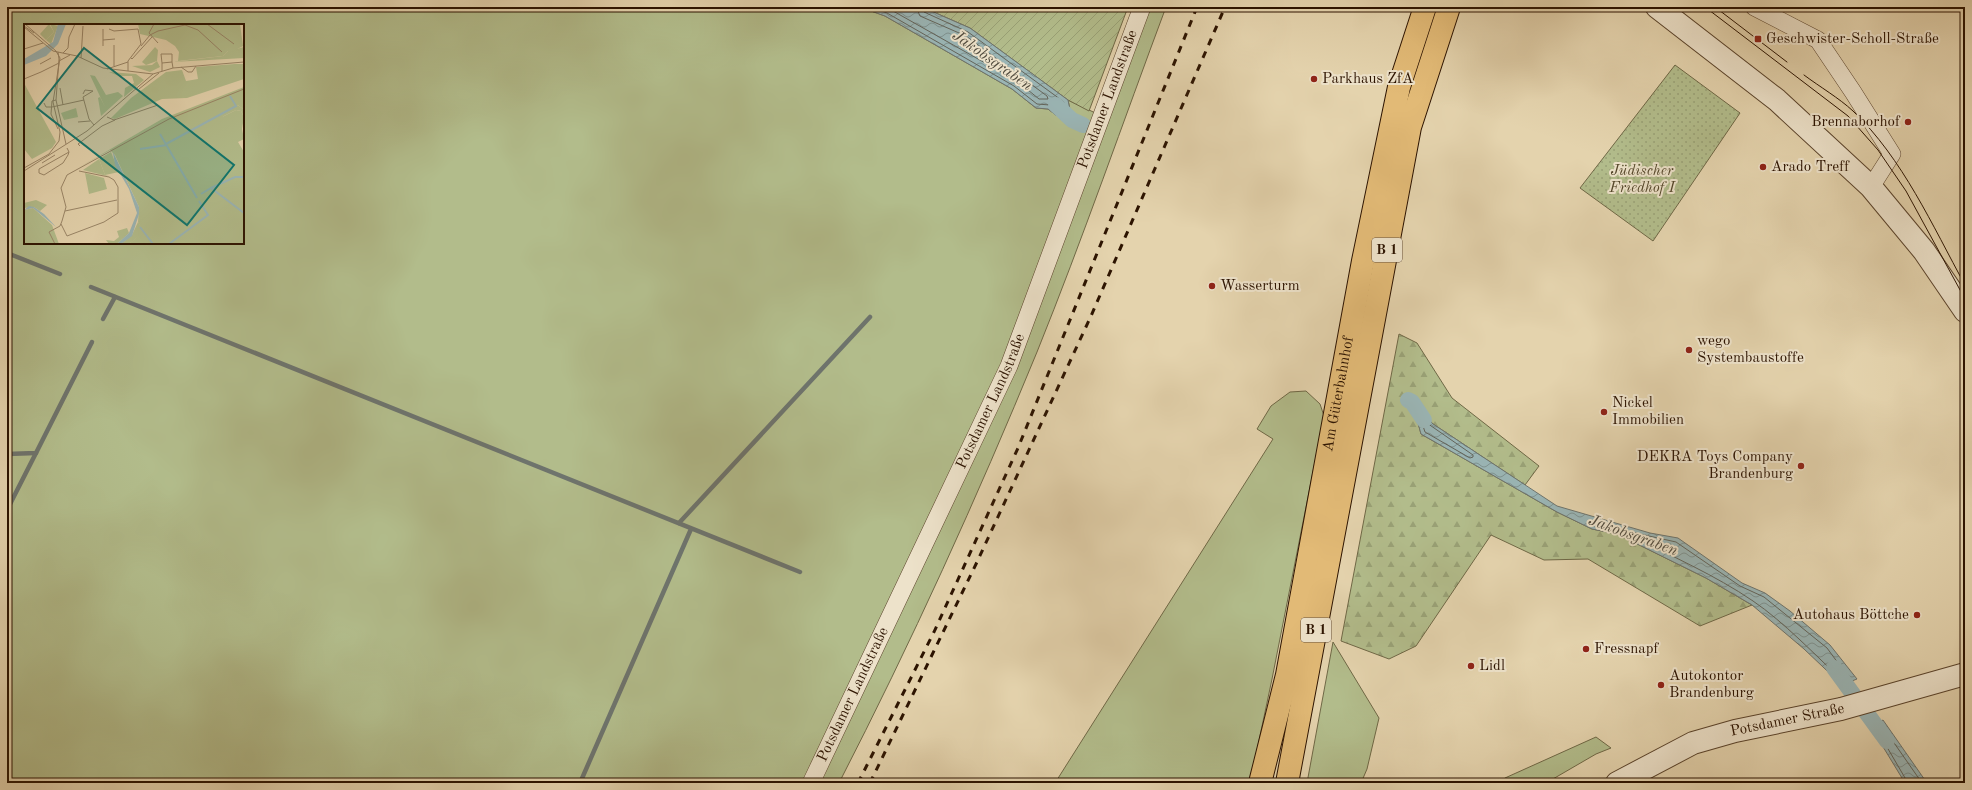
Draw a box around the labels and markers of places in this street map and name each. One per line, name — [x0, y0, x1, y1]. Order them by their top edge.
place label: Geschwister-Scholl-Straße — [1766, 32, 1939, 47]
marker: Geschwister-Scholl-Straße — [1753, 34, 1763, 44]
place label: Parkhaus ZfA — [1322, 72, 1414, 87]
marker: Parkhaus ZfA — [1309, 74, 1319, 84]
place label: Brennaborhof — [1811, 115, 1901, 130]
marker: Brennaborhof — [1903, 117, 1913, 127]
place label: Arado Treff — [1771, 160, 1850, 175]
marker: Arado Treff — [1758, 162, 1768, 172]
place label: Wasserturm — [1220, 279, 1300, 294]
marker: Wasserturm — [1207, 281, 1217, 291]
place label: wego Systembaustoffe — [1697, 334, 1804, 366]
marker: wego Systembaustoffe — [1684, 345, 1694, 355]
place label: Nickel Immobilien — [1612, 396, 1684, 428]
marker: Nickel Immobilien — [1599, 407, 1609, 417]
place label: DEKRA Toys Company Brandenburg — [1637, 450, 1793, 482]
marker: DEKRA Toys Company Brandenburg — [1796, 461, 1806, 471]
place label: Autohaus Böttche — [1793, 608, 1909, 623]
marker: Autohaus Böttche — [1912, 610, 1922, 620]
place label: Fressnapf — [1594, 642, 1659, 657]
marker: Fressnapf — [1581, 644, 1591, 654]
place label: Lidl — [1479, 659, 1505, 674]
marker: Lidl — [1466, 661, 1476, 671]
place label: Autokontor Brandenburg — [1669, 669, 1754, 701]
marker: Autokontor Brandenburg — [1656, 680, 1666, 690]

